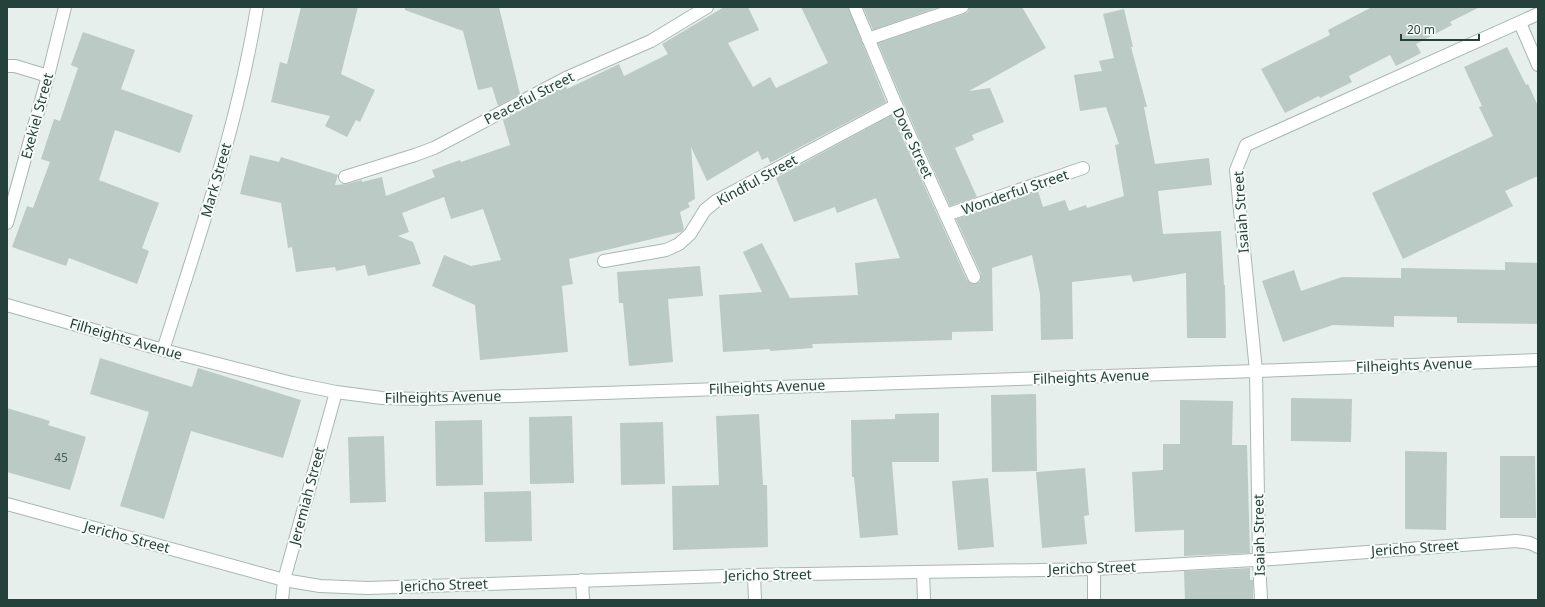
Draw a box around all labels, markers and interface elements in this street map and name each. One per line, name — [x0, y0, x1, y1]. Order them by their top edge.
scale bar — [1401, 16, 1479, 42]
text: 20 m — [1407, 21, 1435, 38]
street label: Peaceful Street — [481, 67, 577, 128]
street label: Exekiel Street — [16, 71, 57, 161]
street label: Dove Street — [889, 104, 938, 181]
street label: Mark Street — [196, 140, 235, 219]
street label: Kindful Street — [713, 150, 800, 210]
street label: Wonderful Street — [959, 164, 1071, 219]
street label: Isaiah Street — [1228, 170, 1253, 254]
street label: Filheights Avenue — [68, 313, 185, 364]
street label: Filheights Avenue — [1355, 353, 1473, 376]
street label: Filheights Avenue — [1032, 365, 1150, 388]
street label: Filheights Avenue — [708, 375, 826, 398]
street label: Filheights Avenue — [385, 386, 501, 407]
street label: Jeremiah Street — [284, 445, 329, 549]
house number: 45 — [54, 449, 68, 466]
street label: Isaiah Street — [1248, 494, 1269, 576]
street label: Jericho Street — [80, 515, 172, 557]
street label: Jericho Street — [1369, 535, 1459, 560]
street label: Jericho Street — [1046, 556, 1136, 579]
street label: Jericho Street — [722, 564, 812, 585]
street label: Jericho Street — [398, 573, 488, 596]

